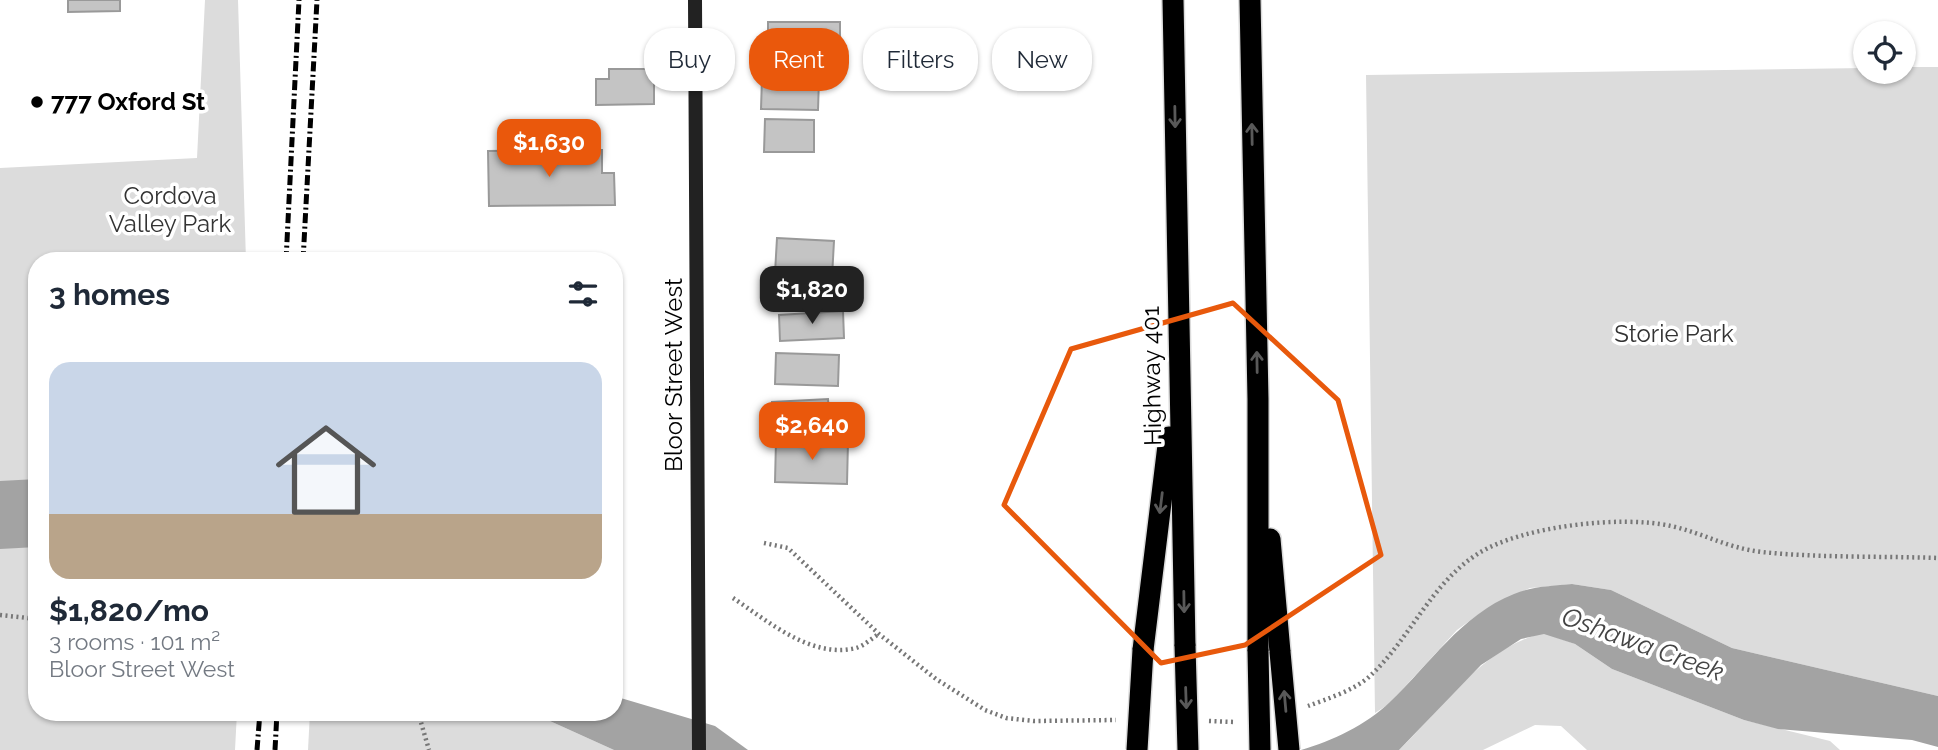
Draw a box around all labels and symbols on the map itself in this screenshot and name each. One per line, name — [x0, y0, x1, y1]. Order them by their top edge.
place label: 777 Oxford St — [51, 87, 205, 116]
marker: 777 Oxford St — [29, 94, 45, 110]
one-way arrow — [1168, 105, 1181, 128]
pin: $1,630 — [492, 120, 606, 179]
one-way arrow — [1246, 123, 1259, 146]
park label: Cordova Valley Park — [109, 181, 231, 238]
pin: $1,820 — [755, 266, 869, 326]
street label: Bloor Street West — [659, 278, 688, 472]
street label: Highway 401 — [1136, 306, 1167, 446]
park label: Storie Park — [1614, 319, 1734, 348]
one-way arrow — [1250, 351, 1264, 374]
pin: $2,640 — [755, 402, 869, 462]
one-way arrow — [1154, 491, 1167, 514]
one-way arrow — [1177, 590, 1190, 613]
water label: Oshawa Creek — [1558, 601, 1728, 687]
one-way arrow — [1180, 686, 1193, 709]
one-way arrow — [1278, 690, 1291, 713]

